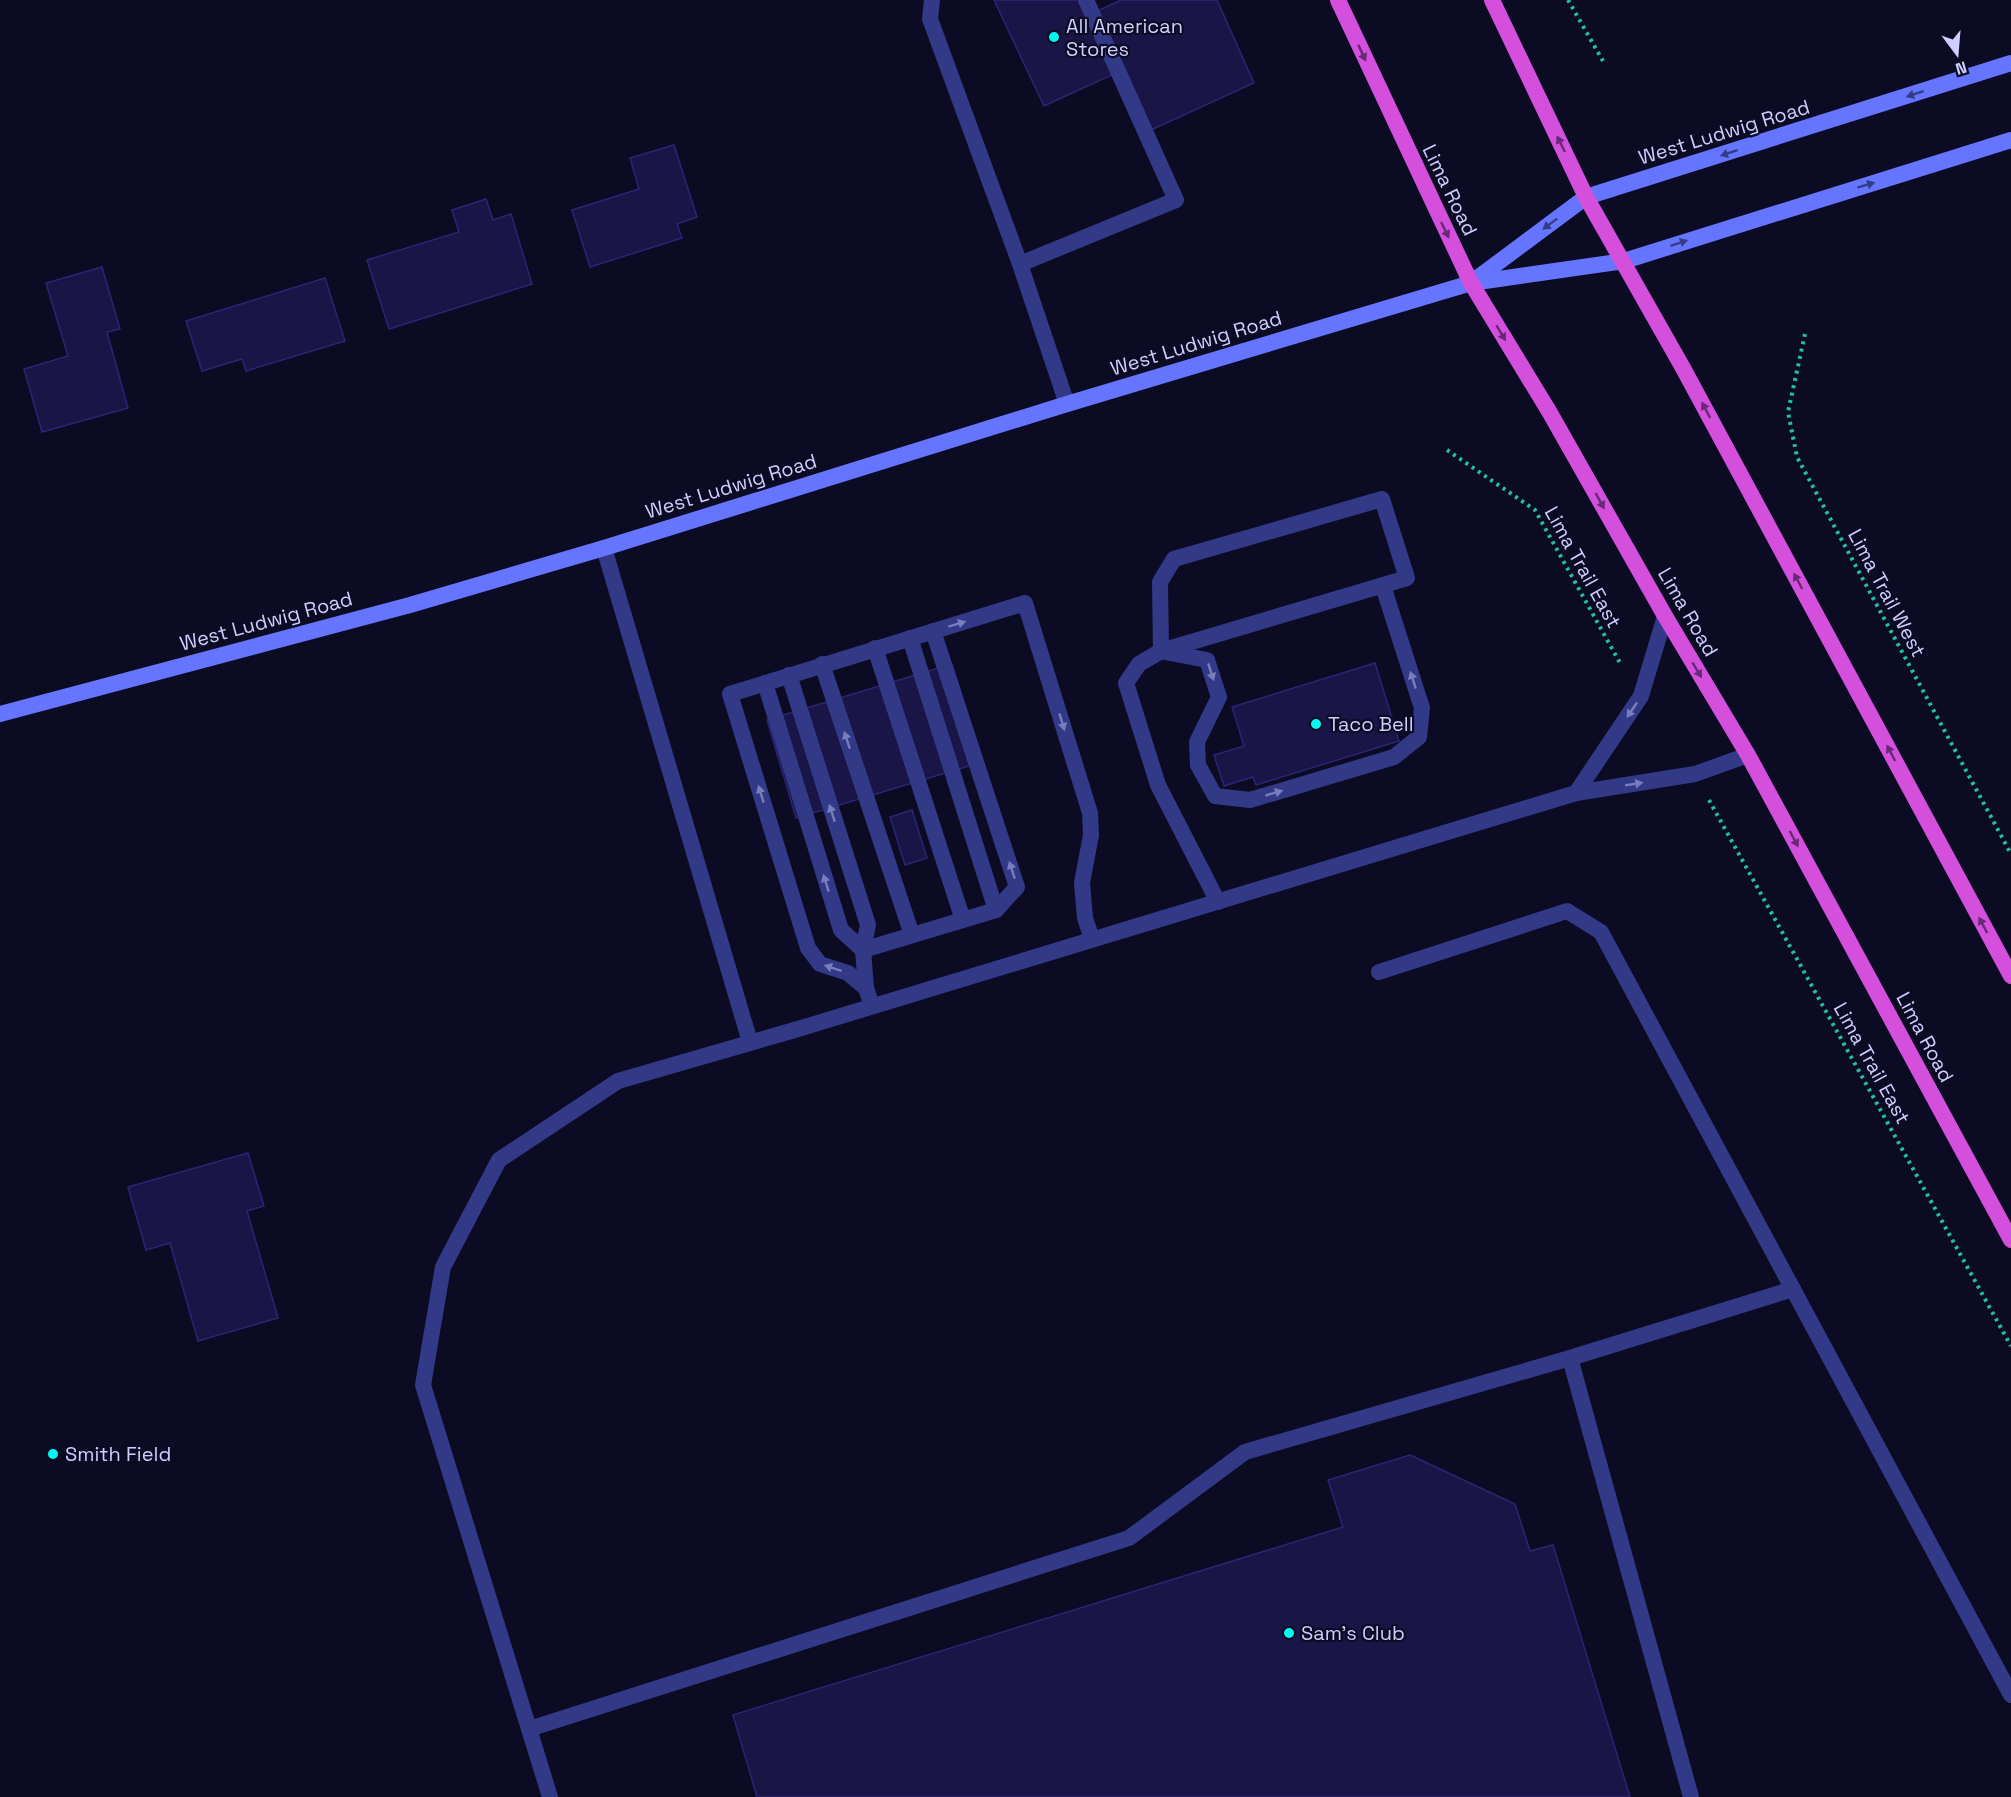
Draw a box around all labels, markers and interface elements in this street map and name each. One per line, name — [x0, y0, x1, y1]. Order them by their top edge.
place label: All American Stores — [1066, 13, 1183, 62]
north arrow — [1927, 24, 1987, 84]
marker: All American Stores — [1047, 30, 1061, 44]
one-way arrow — [1358, 45, 1367, 62]
text: N — [1953, 56, 1969, 80]
one-way arrow — [1906, 90, 1924, 99]
street label: West Ludwig Road — [1635, 94, 1813, 170]
one-way arrow — [1557, 136, 1566, 153]
street label: Lima Road — [1417, 140, 1483, 240]
one-way arrow — [1720, 149, 1738, 158]
one-way arrow — [1857, 180, 1875, 189]
one-way arrow — [1542, 218, 1558, 230]
one-way arrow — [1441, 221, 1450, 238]
one-way arrow — [1670, 238, 1688, 247]
street label: West Ludwig Road — [1107, 305, 1285, 381]
one-way arrow — [1496, 325, 1507, 341]
one-way arrow — [1701, 401, 1711, 418]
street label: West Ludwig Road — [642, 448, 820, 524]
one-way arrow — [1595, 493, 1605, 510]
street label: Lima Trail East — [1539, 502, 1627, 632]
street label: Lima Trail West — [1842, 524, 1932, 662]
street label: Lima Road — [1652, 563, 1724, 661]
one-way arrow — [1793, 573, 1803, 590]
street label: West Ludwig Road — [177, 585, 355, 657]
one-way arrow — [948, 619, 966, 628]
one-way arrow — [1692, 662, 1703, 678]
one-way arrow — [1206, 663, 1216, 681]
one-way arrow — [1408, 671, 1418, 689]
one-way arrow — [1627, 702, 1638, 718]
place label: Taco Bell — [1328, 711, 1414, 737]
one-way arrow — [1057, 713, 1067, 731]
marker: Taco Bell — [1309, 717, 1323, 731]
one-way arrow — [842, 731, 851, 749]
one-way arrow — [1886, 744, 1896, 761]
one-way arrow — [1625, 779, 1644, 788]
one-way arrow — [756, 785, 765, 803]
one-way arrow — [1265, 788, 1283, 797]
one-way arrow — [827, 804, 837, 822]
one-way arrow — [1789, 831, 1799, 848]
one-way arrow — [1006, 861, 1016, 879]
one-way arrow — [821, 874, 830, 892]
one-way arrow — [1978, 916, 1988, 933]
one-way arrow — [824, 963, 842, 972]
street label: Lima Road — [1890, 987, 1960, 1087]
street label: Lima Trail East — [1828, 998, 1916, 1128]
place label: Smith Field — [65, 1441, 171, 1467]
marker: Smith Field — [46, 1447, 60, 1461]
place label: Sam's Club — [1301, 1620, 1405, 1646]
marker: Sam's Club — [1282, 1626, 1296, 1640]

